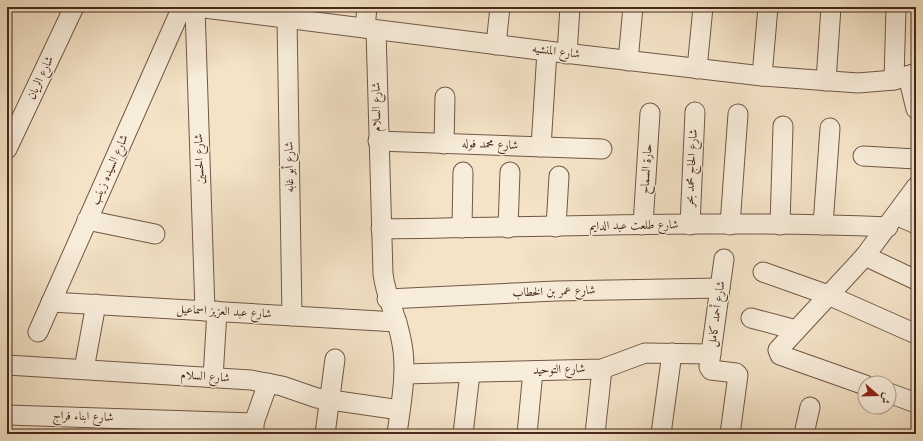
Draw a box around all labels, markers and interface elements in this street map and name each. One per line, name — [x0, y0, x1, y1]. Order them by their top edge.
street label: شارع المنشيه — [531, 43, 581, 65]
street label: شارع الريان — [26, 54, 60, 103]
street label: شارع السلام — [371, 82, 387, 132]
street label: شارع الحاج محمد بحر — [684, 129, 704, 209]
street label: شارع السيده زينب — [89, 133, 134, 208]
street label: شارع الحسين — [193, 133, 211, 184]
street label: شارع محمد فوله — [462, 138, 518, 156]
street label: شارع أبو غابه — [281, 141, 300, 193]
street label: حارة السماح — [639, 143, 659, 195]
street label: شارع طلعت عبد الدايم — [589, 219, 679, 237]
street label: شارع أحمد كامل — [703, 280, 732, 348]
street label: شارع عمر بن الخطاب — [512, 285, 596, 303]
street label: شارع عبد العزيز اسماعيل — [176, 304, 272, 324]
street label: شارع التوحيد — [533, 363, 586, 381]
street label: شارع السلام — [180, 369, 230, 389]
north arrow — [857, 375, 897, 415]
text: ش — [878, 391, 892, 405]
street label: شارع ابناء فراج — [52, 410, 114, 428]

